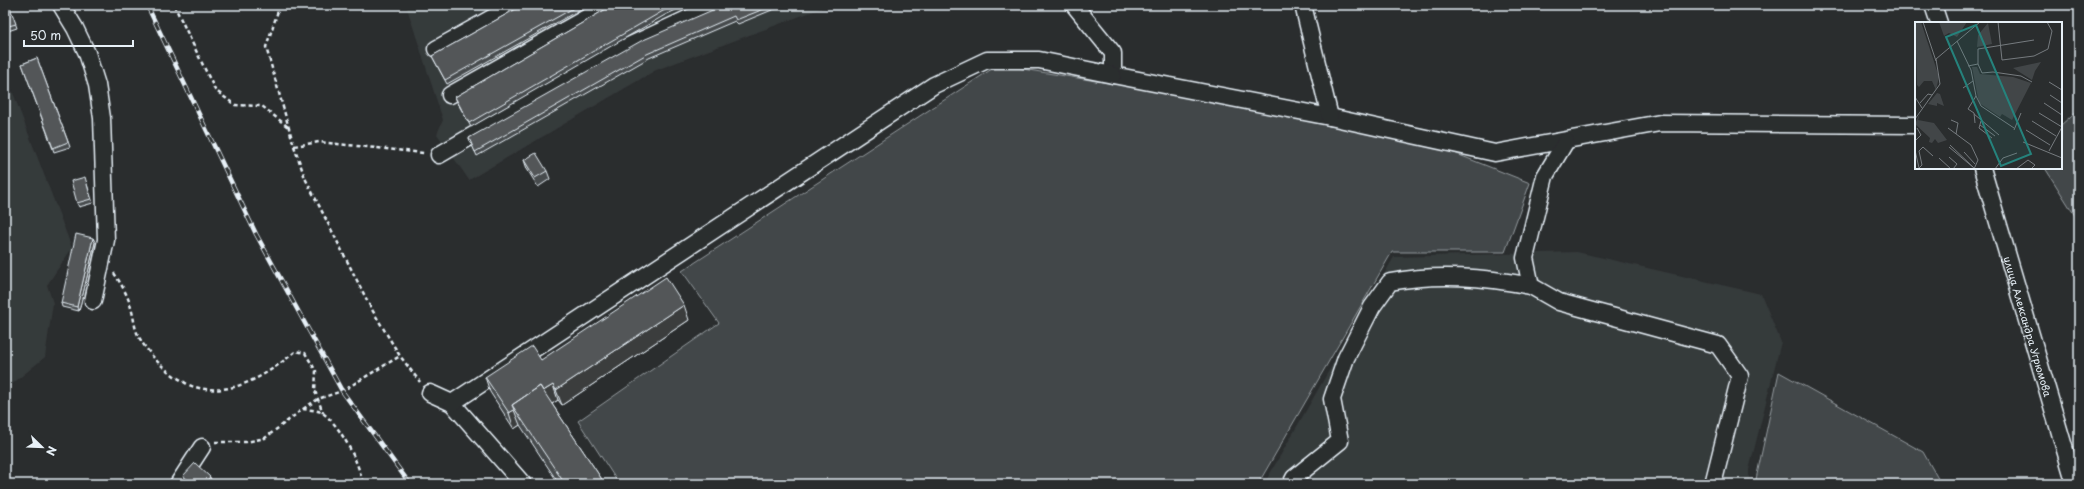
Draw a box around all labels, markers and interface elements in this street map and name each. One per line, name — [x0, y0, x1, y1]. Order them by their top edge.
scale bar — [24, 22, 133, 48]
inset map — [1915, 22, 2062, 169]
text: 50 m — [30, 26, 61, 44]
street label: улица Александра Угрюмова — [2001, 254, 2057, 399]
north arrow — [22, 427, 62, 467]
text: N — [42, 444, 61, 459]

